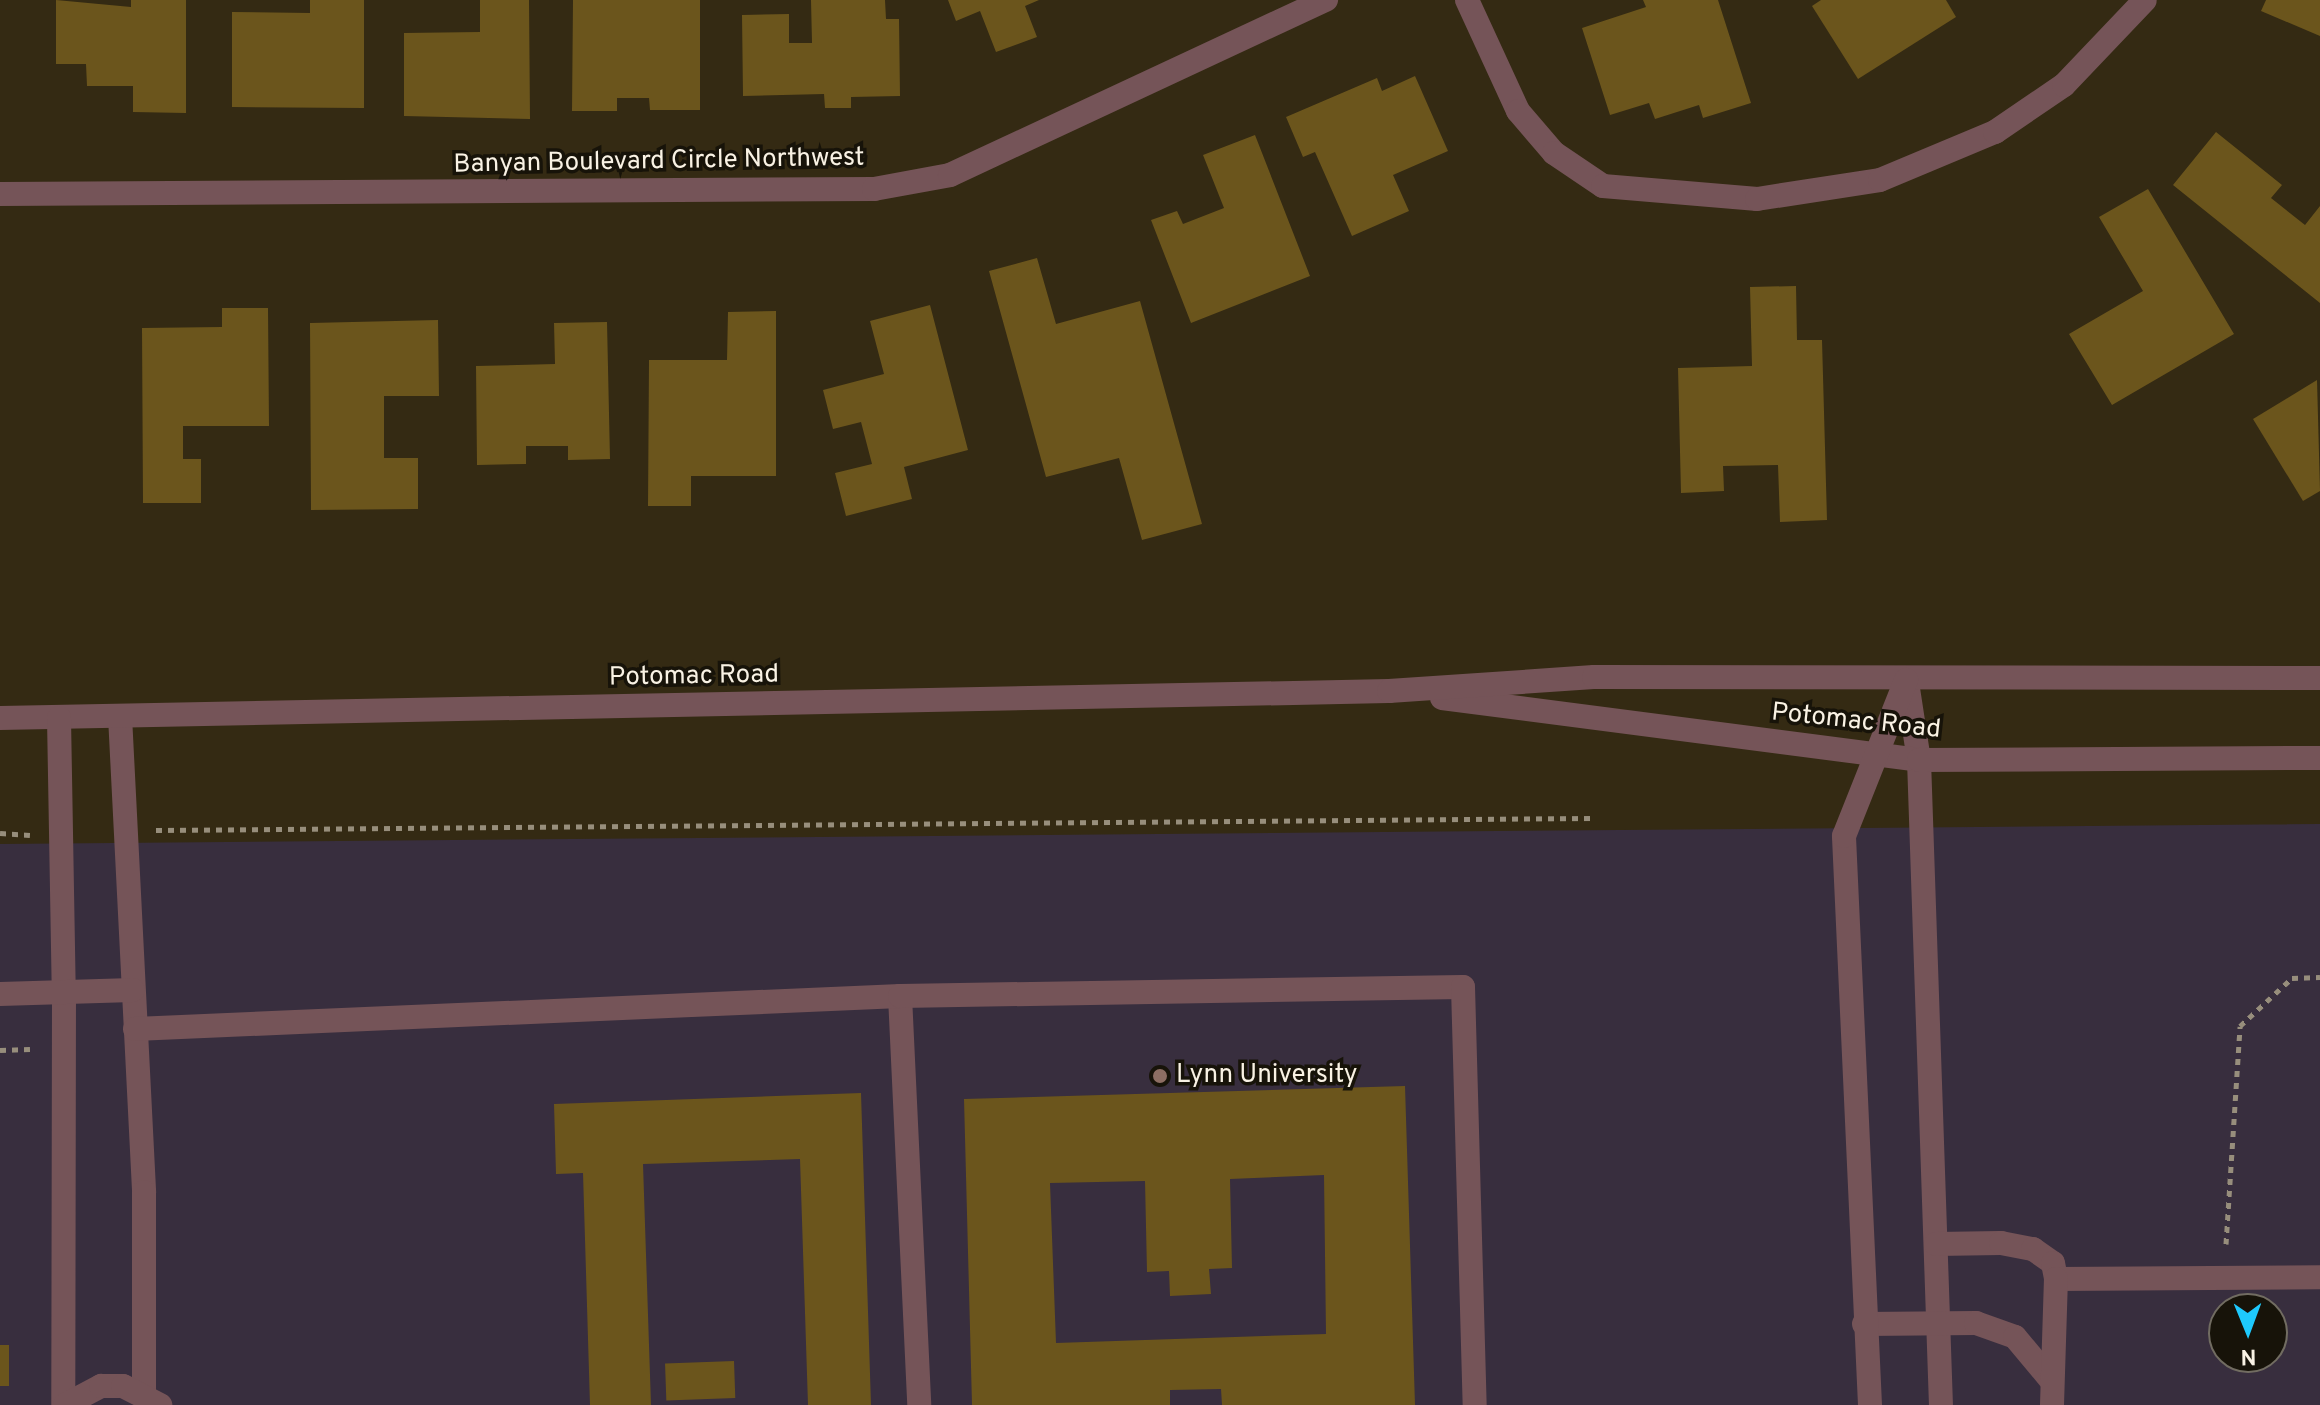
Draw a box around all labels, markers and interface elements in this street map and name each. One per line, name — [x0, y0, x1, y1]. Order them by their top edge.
street label: Banyan Boulevard Circle Northwest — [453, 143, 865, 181]
street label: Potomac Road — [609, 660, 779, 694]
street label: Potomac Road — [1770, 698, 1942, 746]
place label: Lynn University — [1176, 1060, 1358, 1092]
marker: Lynn University — [1151, 1067, 1169, 1085]
north arrow — [2208, 1293, 2288, 1373]
text: N — [2240, 1342, 2257, 1369]

